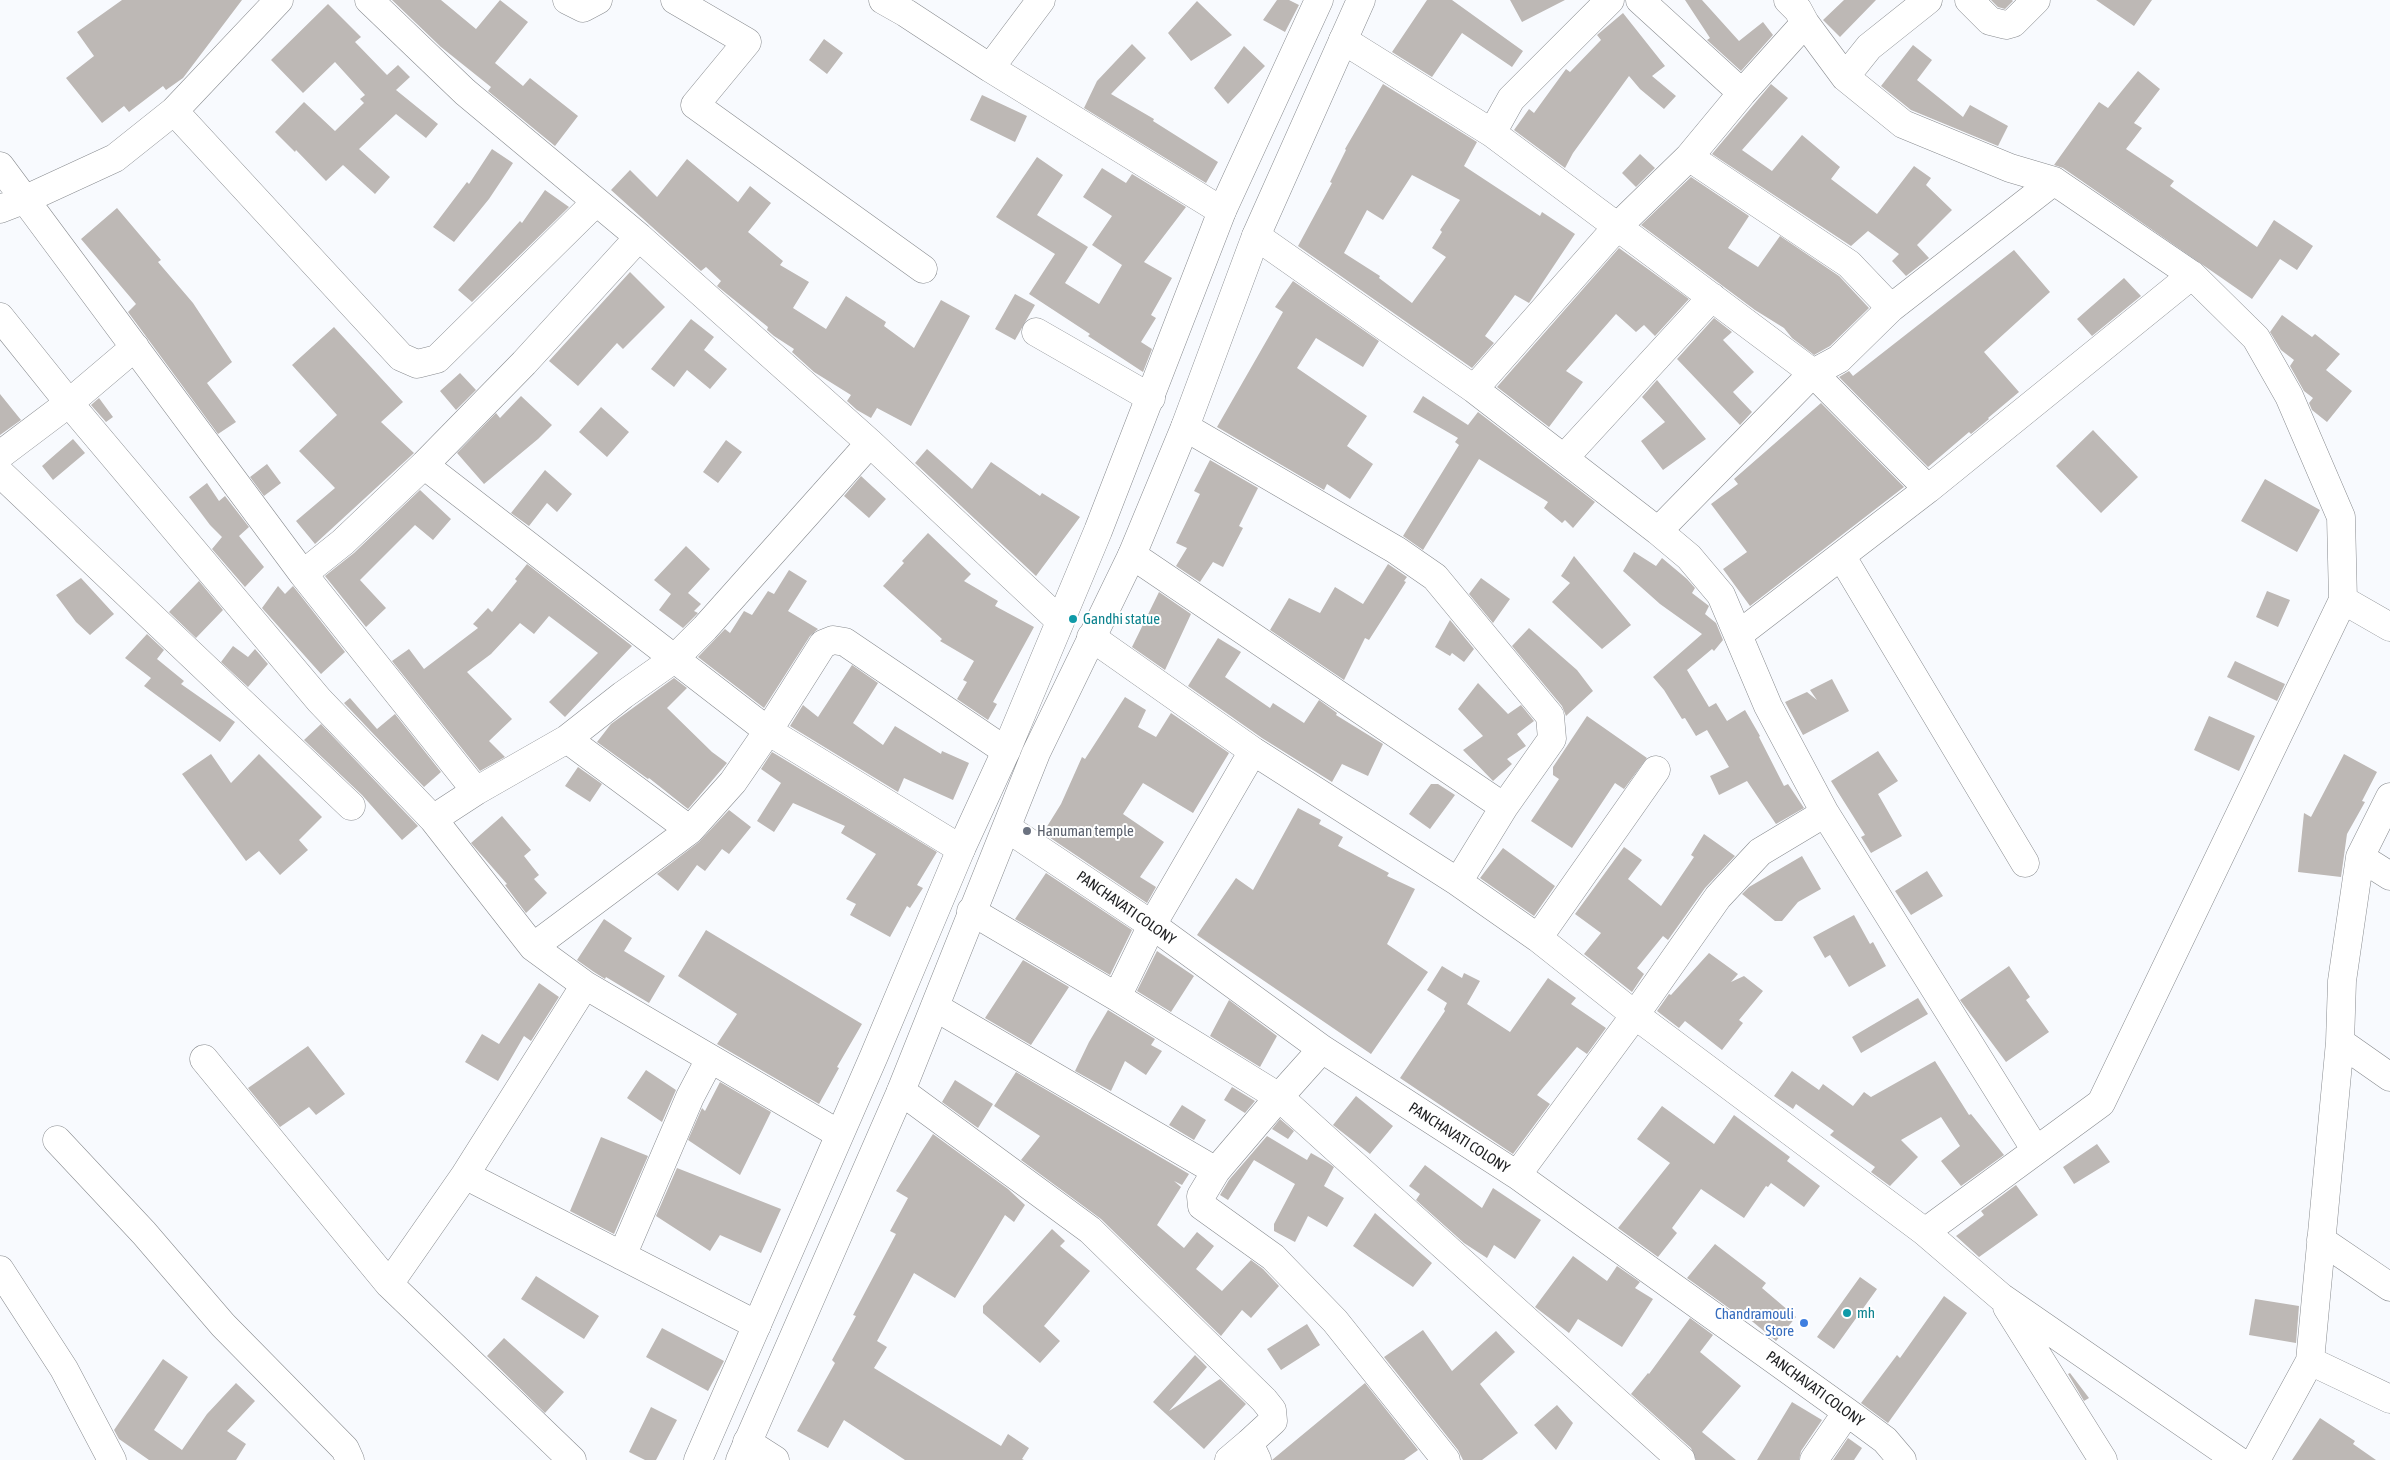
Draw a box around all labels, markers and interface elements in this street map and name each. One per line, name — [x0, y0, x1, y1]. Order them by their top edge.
place label: Gandhi statue — [1083, 610, 1160, 628]
marker: Gandhi statue — [1067, 613, 1079, 625]
place label: Hanuman temple — [1037, 822, 1134, 840]
marker: Hanuman temple — [1021, 825, 1033, 837]
street label: PANCHAVATI COLONY — [1073, 867, 1179, 949]
street label: PANCHAVATI COLONY — [1405, 1099, 1513, 1177]
place label: mh — [1857, 1304, 1875, 1322]
place label: Chandramouli Store — [1715, 1305, 1794, 1340]
marker: mh — [1841, 1307, 1853, 1319]
marker: Chandramouli Store — [1798, 1317, 1810, 1329]
street label: PANCHAVATI COLONY — [1762, 1347, 1868, 1431]

